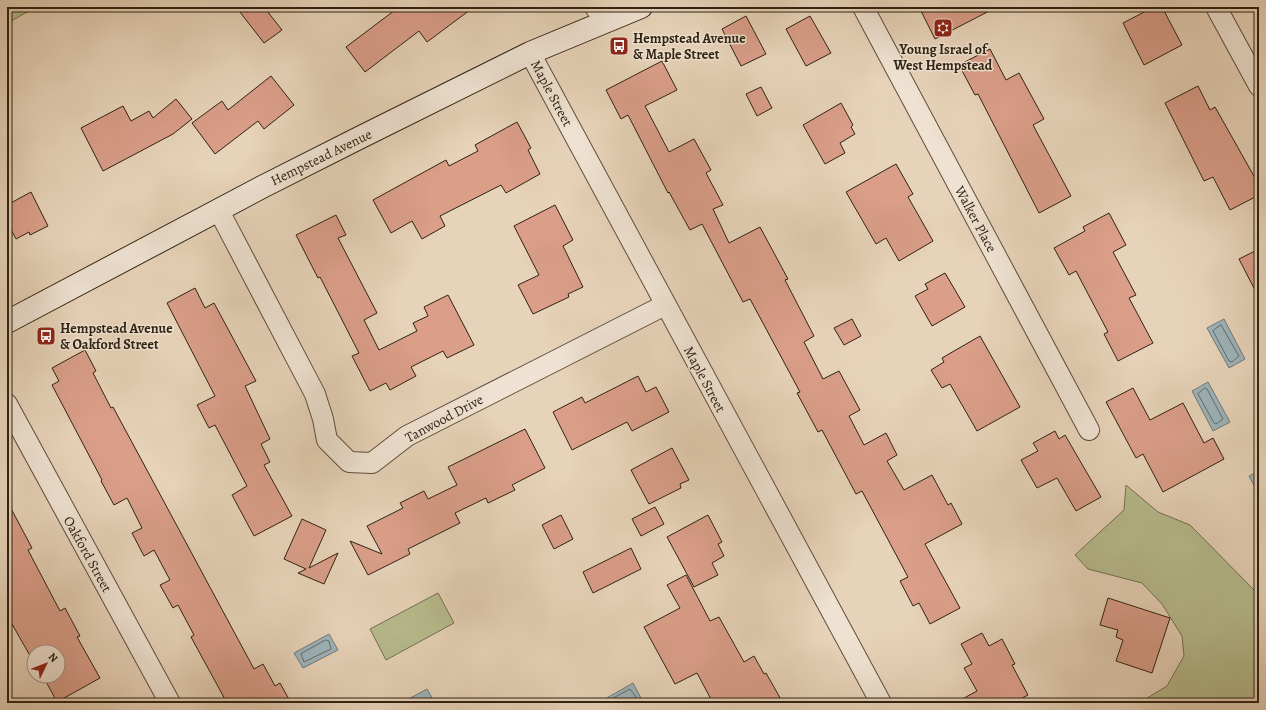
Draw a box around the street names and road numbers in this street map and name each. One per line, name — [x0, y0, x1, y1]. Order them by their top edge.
street label: Maple Street — [526, 57, 577, 130]
street label: Hempstead Avenue — [267, 125, 375, 190]
street label: Walker Place — [950, 182, 1001, 256]
street label: Maple Street — [679, 343, 730, 416]
street label: Tanwood Drive — [402, 390, 487, 447]
street label: Oakford Street — [59, 513, 117, 596]

